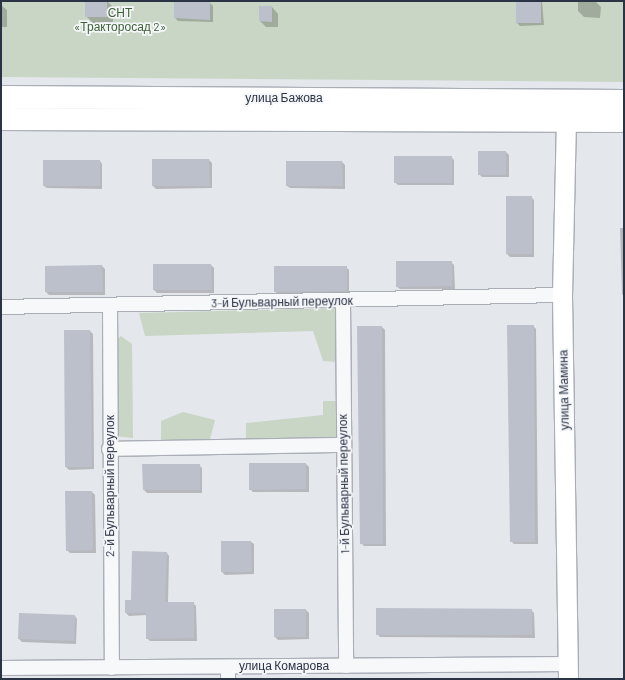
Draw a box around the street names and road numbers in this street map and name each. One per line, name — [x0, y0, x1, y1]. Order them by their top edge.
street label: улица Бажова — [245, 91, 323, 105]
street label: 3-й Бульварный переулок — [211, 294, 353, 310]
street label: улица Мамина — [556, 350, 572, 430]
street label: 1-й Бульварный переулок — [336, 414, 352, 554]
street label: 2-й Бульварный переулок — [103, 415, 117, 557]
street label: улица Комарова — [239, 659, 329, 673]

